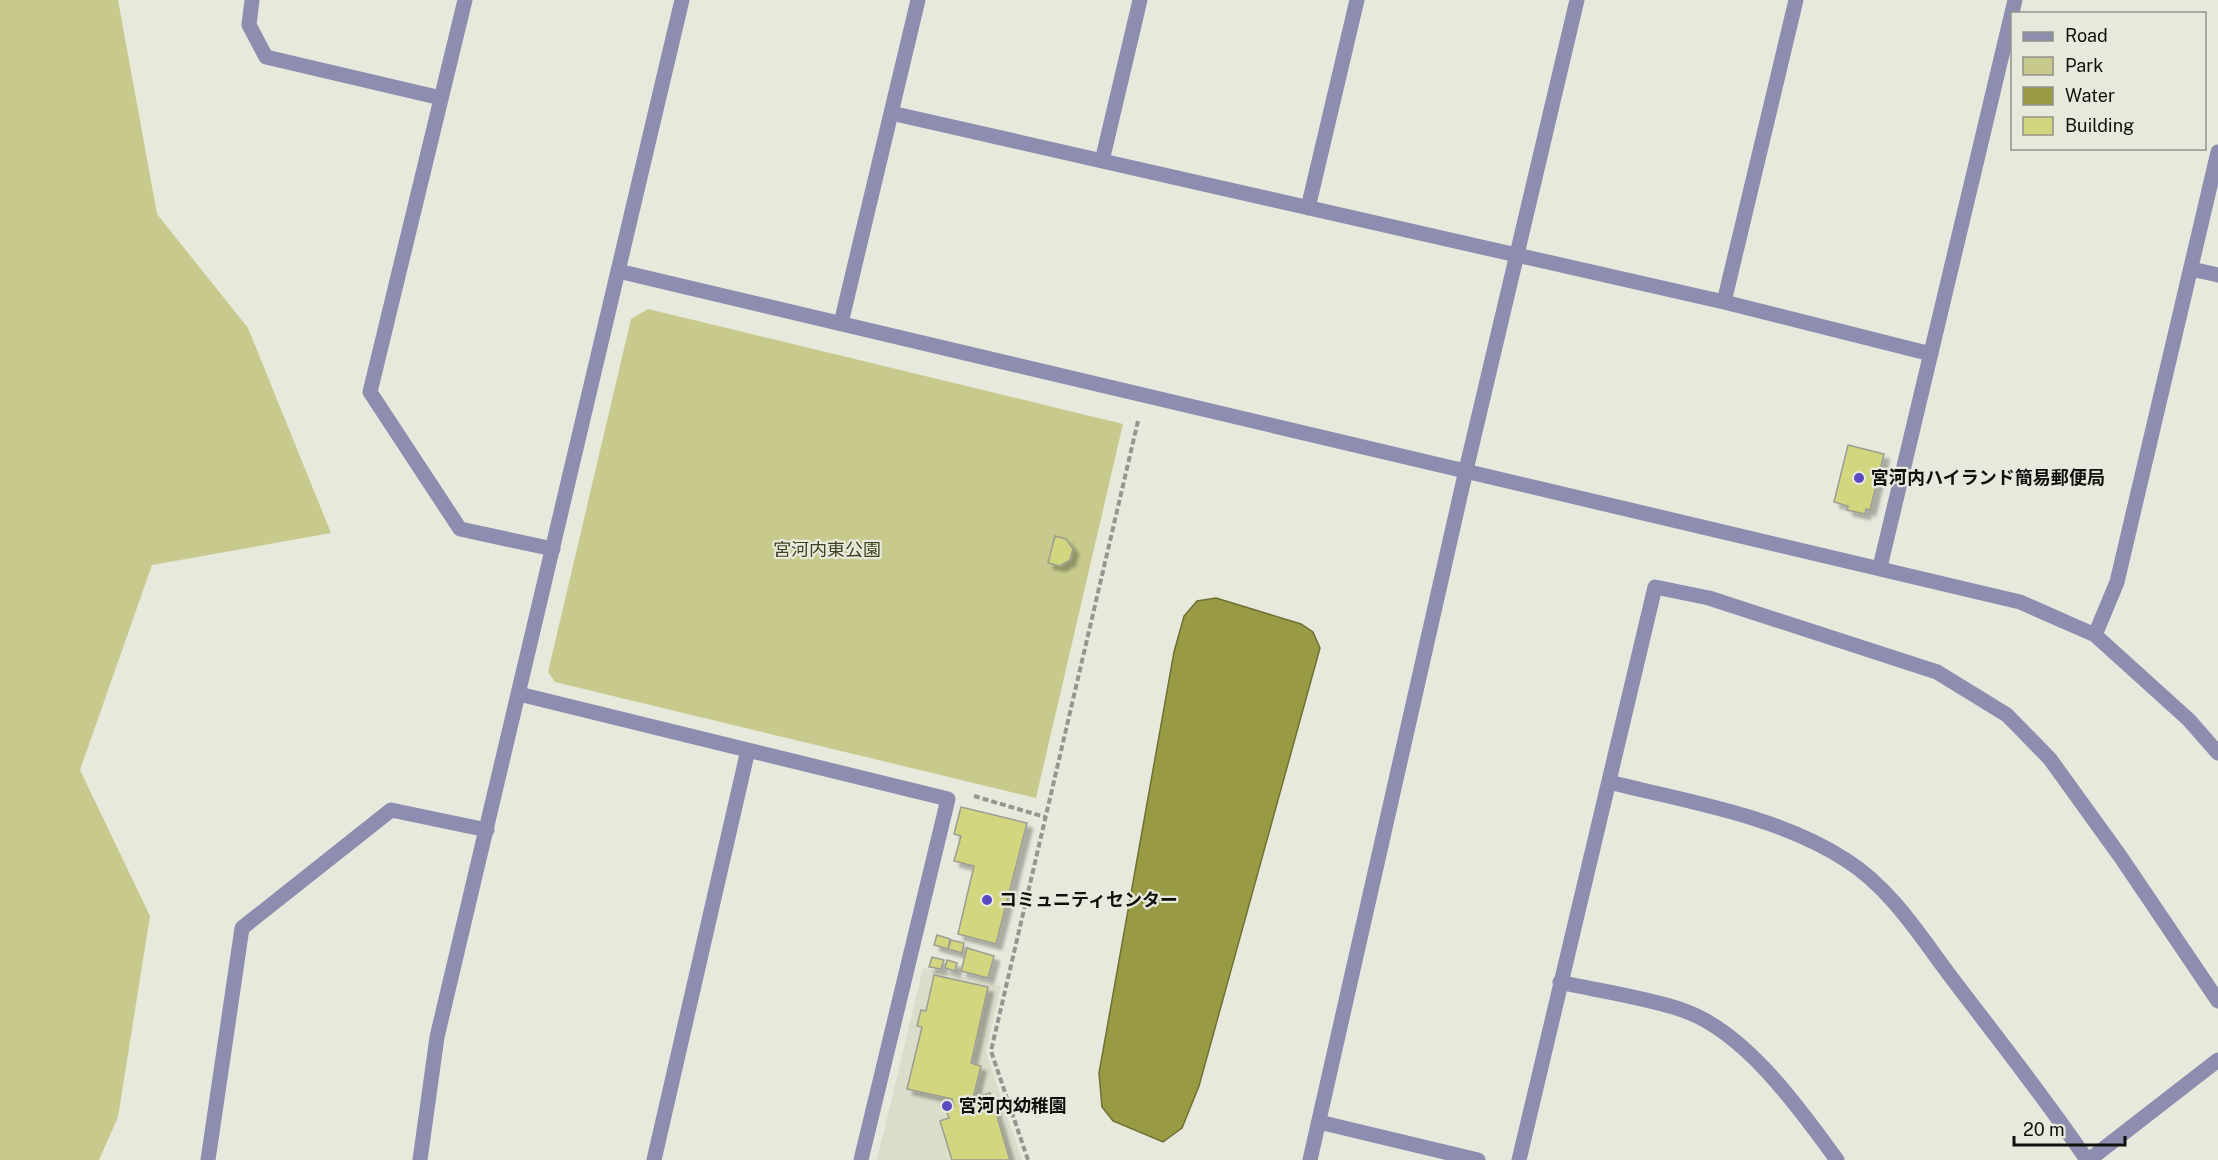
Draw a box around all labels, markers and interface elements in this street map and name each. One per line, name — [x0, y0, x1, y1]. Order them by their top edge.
legend — [2011, 12, 2206, 150]
text: Road — [2065, 25, 2108, 46]
text: Park — [2065, 55, 2103, 76]
text: Water — [2065, 85, 2115, 106]
text: Building — [2065, 115, 2134, 136]
place label: 宮河内ハイランド簡易郵便局 — [1871, 467, 2105, 488]
marker: 宮河内ハイランド簡易郵便局 — [1852, 471, 1866, 485]
park label: 宮河内東公園 — [773, 539, 881, 560]
place label: コミュニティセンター — [999, 889, 1178, 910]
marker: コミュニティセンター — [980, 893, 994, 907]
place label: 宮河内幼稚園 — [959, 1095, 1067, 1116]
marker: 宮河内幼稚園 — [940, 1099, 954, 1113]
scale bar — [2014, 1109, 2125, 1147]
text: 20 m — [2023, 1119, 2065, 1140]

